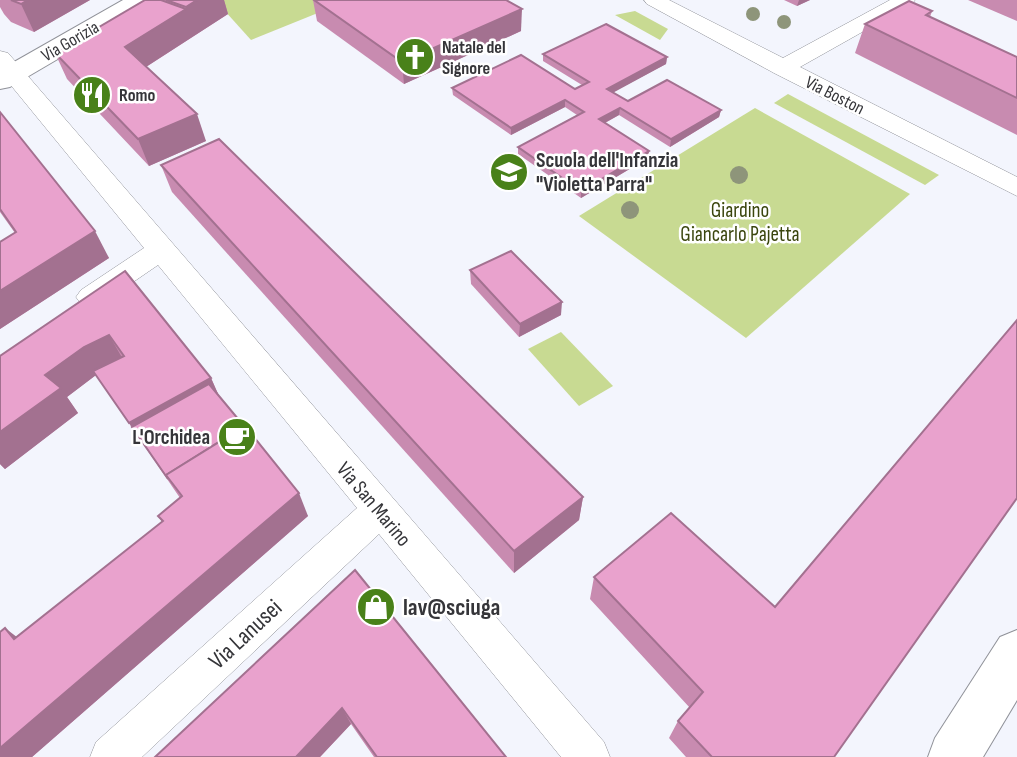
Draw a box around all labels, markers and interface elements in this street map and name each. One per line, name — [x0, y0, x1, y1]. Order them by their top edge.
street label: Via Gorizia — [38, 17, 103, 66]
church icon: Natale del Signore — [394, 36, 436, 78]
place label: Natale del Signore — [442, 37, 506, 79]
street label: Via Boston — [802, 72, 868, 119]
restaurant icon: Romo — [71, 74, 113, 116]
place label: Romo — [119, 85, 155, 106]
place label: Scuola dell'Infanzia "Violetta Parra" — [536, 148, 678, 197]
school or university icon: Scuola dell'Infanzia "Violetta Parra" — [488, 151, 530, 193]
park label: Giardino Giancarlo Pajetta — [680, 198, 800, 247]
cafe icon: L'Orchidea — [216, 416, 258, 458]
place label: L'Orchidea — [132, 425, 210, 450]
street label: Via San Marino — [331, 457, 416, 552]
shop icon: lav@sciuga — [355, 586, 397, 628]
street label: Via Lanusei — [203, 593, 288, 675]
place label: lav@sciuga — [403, 593, 500, 622]

